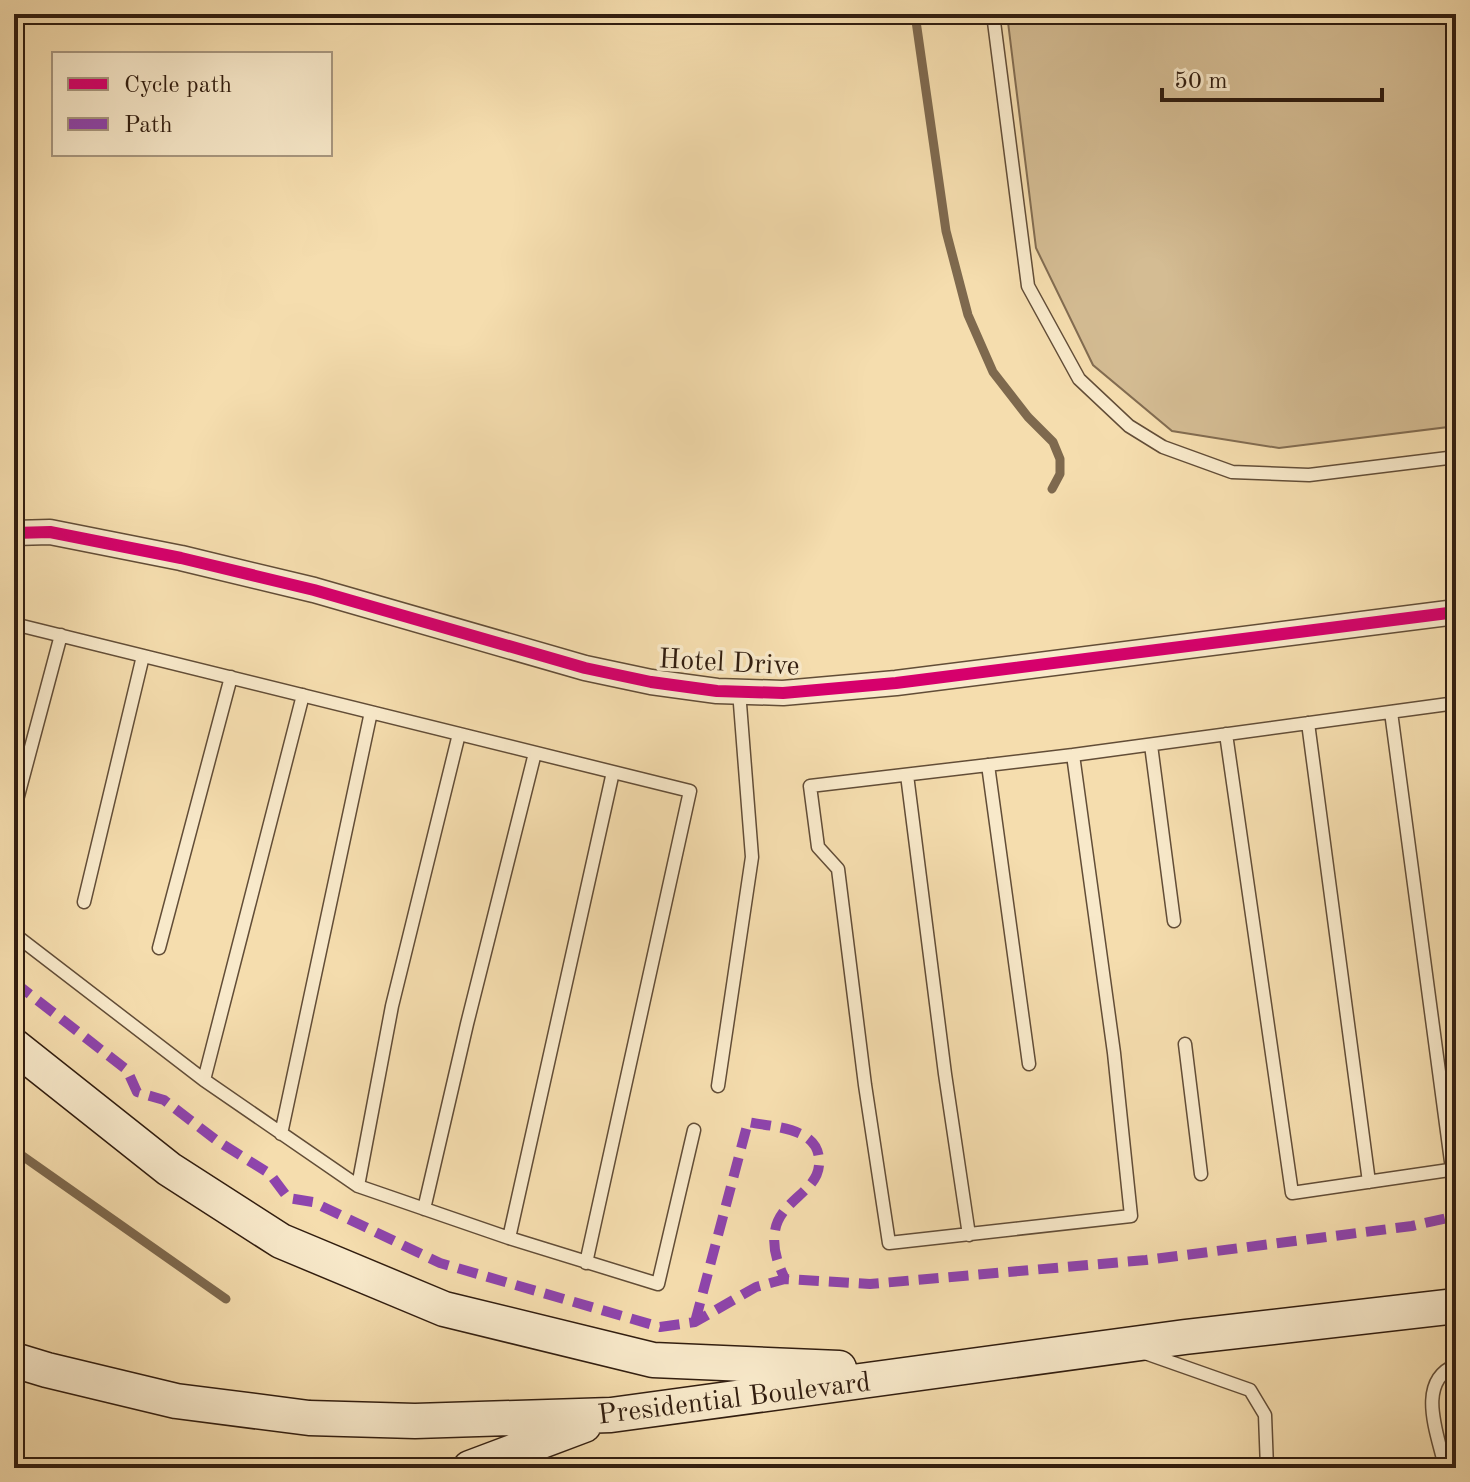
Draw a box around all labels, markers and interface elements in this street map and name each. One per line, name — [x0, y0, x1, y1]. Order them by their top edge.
legend — [52, 52, 332, 156]
scale bar — [1162, 52, 1382, 102]
text: 50 m — [1174, 70, 1228, 94]
text: Cycle path — [124, 74, 232, 98]
text: Path — [124, 114, 173, 138]
street label: Hotel Drive — [658, 646, 800, 682]
street label: Presidential Boulevard — [596, 1369, 872, 1431]

